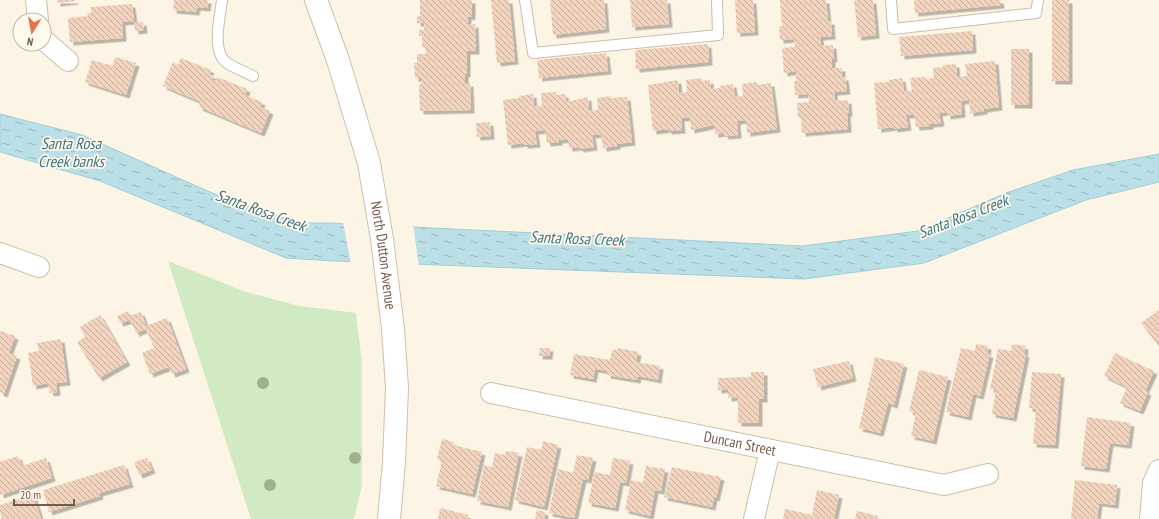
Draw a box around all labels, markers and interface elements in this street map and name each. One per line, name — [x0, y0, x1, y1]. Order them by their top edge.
north arrow — [12, 12, 52, 52]
text: N — [26, 34, 34, 49]
water label: Santa Rosa Creek banks — [38, 133, 105, 171]
water label: Santa Rosa Creek — [213, 184, 310, 236]
water label: Santa Rosa Creek — [915, 189, 1012, 242]
street label: North Dutton Avenue — [367, 200, 401, 311]
water label: Santa Rosa Creek — [529, 226, 626, 250]
street label: Duncan Street — [702, 426, 778, 460]
scale bar — [14, 481, 74, 507]
text: 20 m — [20, 487, 41, 502]

